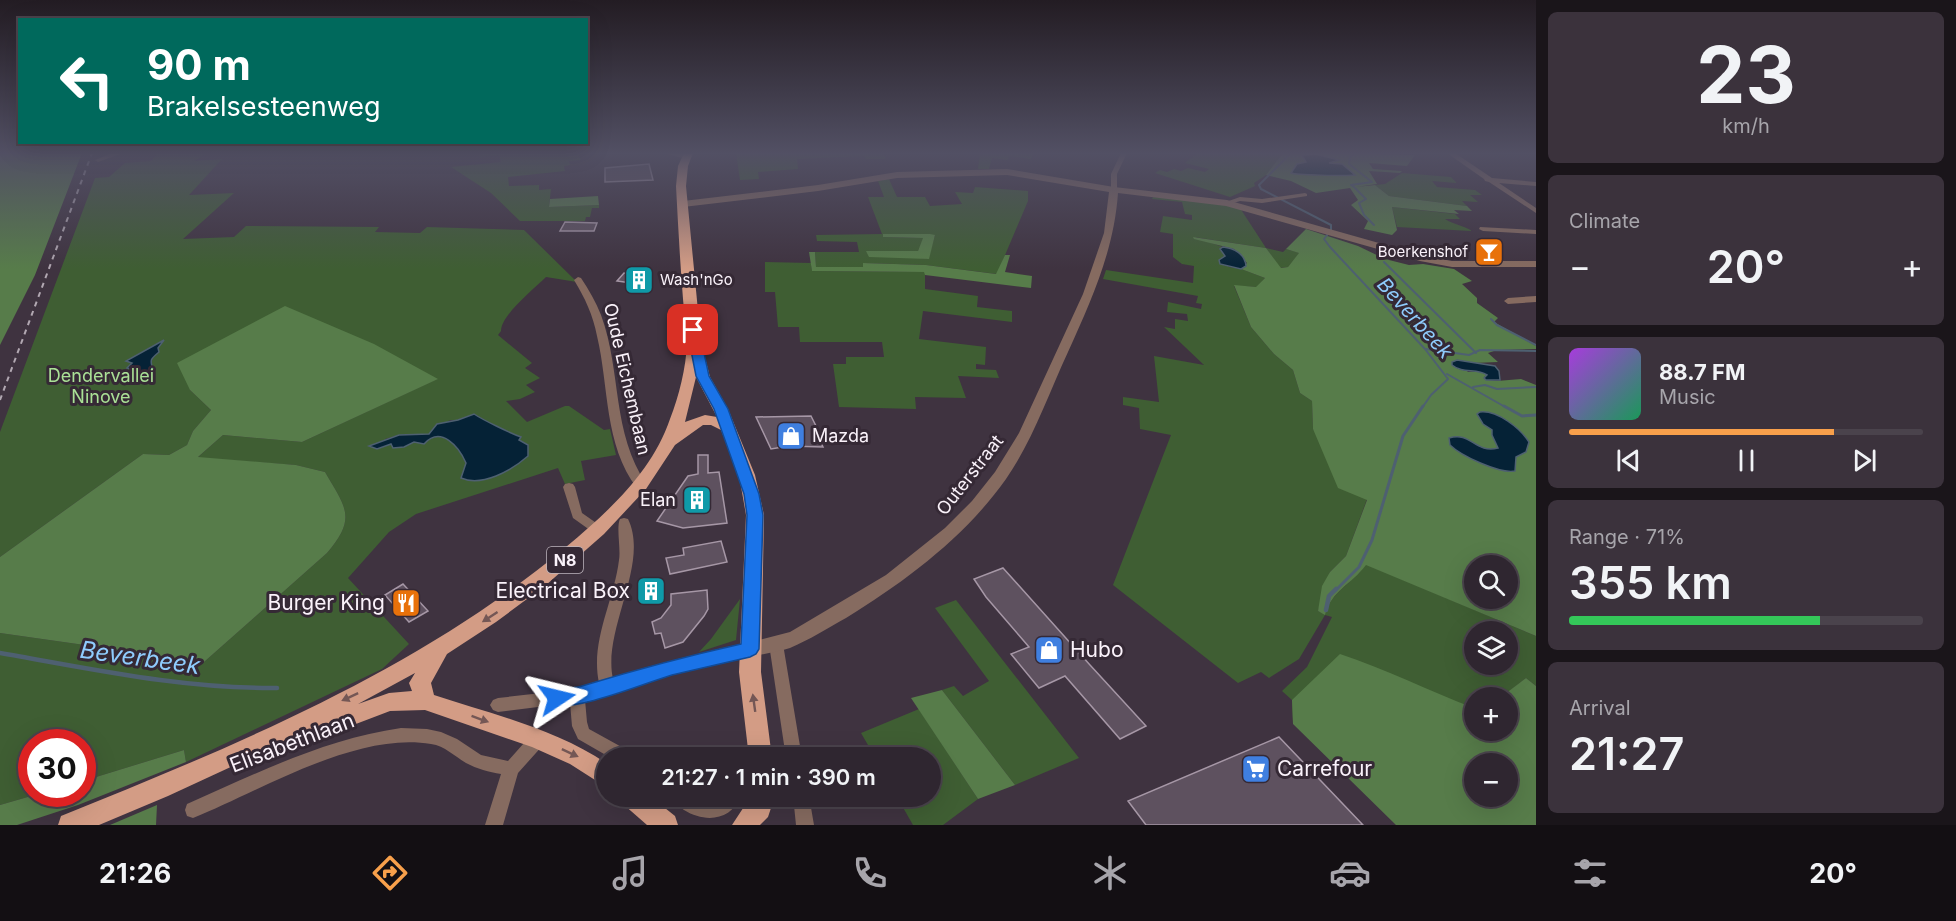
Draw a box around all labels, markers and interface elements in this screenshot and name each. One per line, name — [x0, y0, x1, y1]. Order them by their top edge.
text: 23 — [1696, 27, 1796, 122]
text: 90 m — [147, 39, 251, 90]
icon: left — [48, 42, 126, 120]
text: Brakelsesteenweg — [147, 90, 381, 123]
text: km/h — [1722, 114, 1770, 138]
text: Climate — [1569, 209, 1640, 233]
bar icon: Boerkenshof — [1473, 236, 1505, 268]
text: 20° — [1707, 239, 1785, 294]
place label: Boerkenshof — [1378, 242, 1468, 261]
text: − — [1569, 246, 1591, 286]
text: + — [1901, 246, 1923, 286]
building icon: Wash'nGo — [623, 264, 655, 296]
place label: Wash'nGo — [660, 270, 733, 289]
water label: Beverbeek — [1372, 273, 1458, 364]
street label: Oude Eichembaan — [600, 301, 655, 457]
pin — [667, 304, 718, 355]
icon: arrive — [676, 313, 709, 346]
text: 88.7 FM — [1659, 359, 1745, 385]
park label: Dendervallei Ninove — [48, 365, 154, 407]
text: Music — [1659, 385, 1716, 409]
shop icon: Mazda — [775, 420, 807, 452]
place label: Mazda — [812, 425, 869, 446]
street label: Outerstraat — [932, 430, 1007, 519]
icon: previous — [1612, 444, 1645, 477]
icon: pause — [1730, 444, 1763, 477]
icon: next — [1848, 444, 1881, 477]
building icon: Elan — [681, 484, 713, 516]
place label: Elan — [640, 489, 676, 510]
text: Range · 71% — [1569, 525, 1685, 549]
road number: N8 — [547, 547, 583, 573]
map controls — [1464, 555, 1518, 807]
button: search — [1464, 555, 1518, 609]
text: 355 km — [1569, 555, 1732, 610]
building icon: Electrical Box — [635, 575, 667, 607]
place label: Electrical Box — [496, 578, 630, 603]
restaurant icon: Burger King — [390, 587, 422, 619]
place label: Burger King — [268, 590, 385, 615]
one-way arrow — [482, 611, 499, 622]
button: layers — [1464, 621, 1518, 675]
shop icon: Hubo — [1033, 634, 1065, 666]
water label: Beverbeek — [78, 635, 203, 680]
place label: Hubo — [1070, 637, 1123, 662]
position arrow — [525, 666, 589, 730]
button: + — [1464, 687, 1518, 741]
one-way arrow — [341, 693, 358, 702]
one-way arrow — [750, 694, 759, 713]
text: Arrival — [1569, 696, 1631, 720]
street label: Elisabethlaan — [226, 707, 358, 778]
one-way arrow — [471, 715, 489, 725]
text: 21:27 — [1569, 726, 1684, 781]
speed limit sign: 30 — [18, 729, 96, 807]
one-way arrow — [561, 749, 578, 758]
supermarket icon: Carrefour — [1240, 753, 1272, 785]
button: − — [1464, 753, 1518, 807]
place label: Carrefour — [1277, 756, 1372, 781]
text: 21:27 · 1 min · 390 m — [661, 764, 876, 790]
icon: directions — [369, 852, 411, 894]
icon: music — [609, 852, 651, 894]
icon: phone — [849, 852, 891, 894]
icon: climate — [1089, 852, 1131, 894]
icon: car — [1329, 852, 1371, 894]
icon: filters — [1569, 852, 1611, 894]
text: 21:26 — [99, 857, 171, 890]
text: 20° — [1809, 857, 1857, 890]

